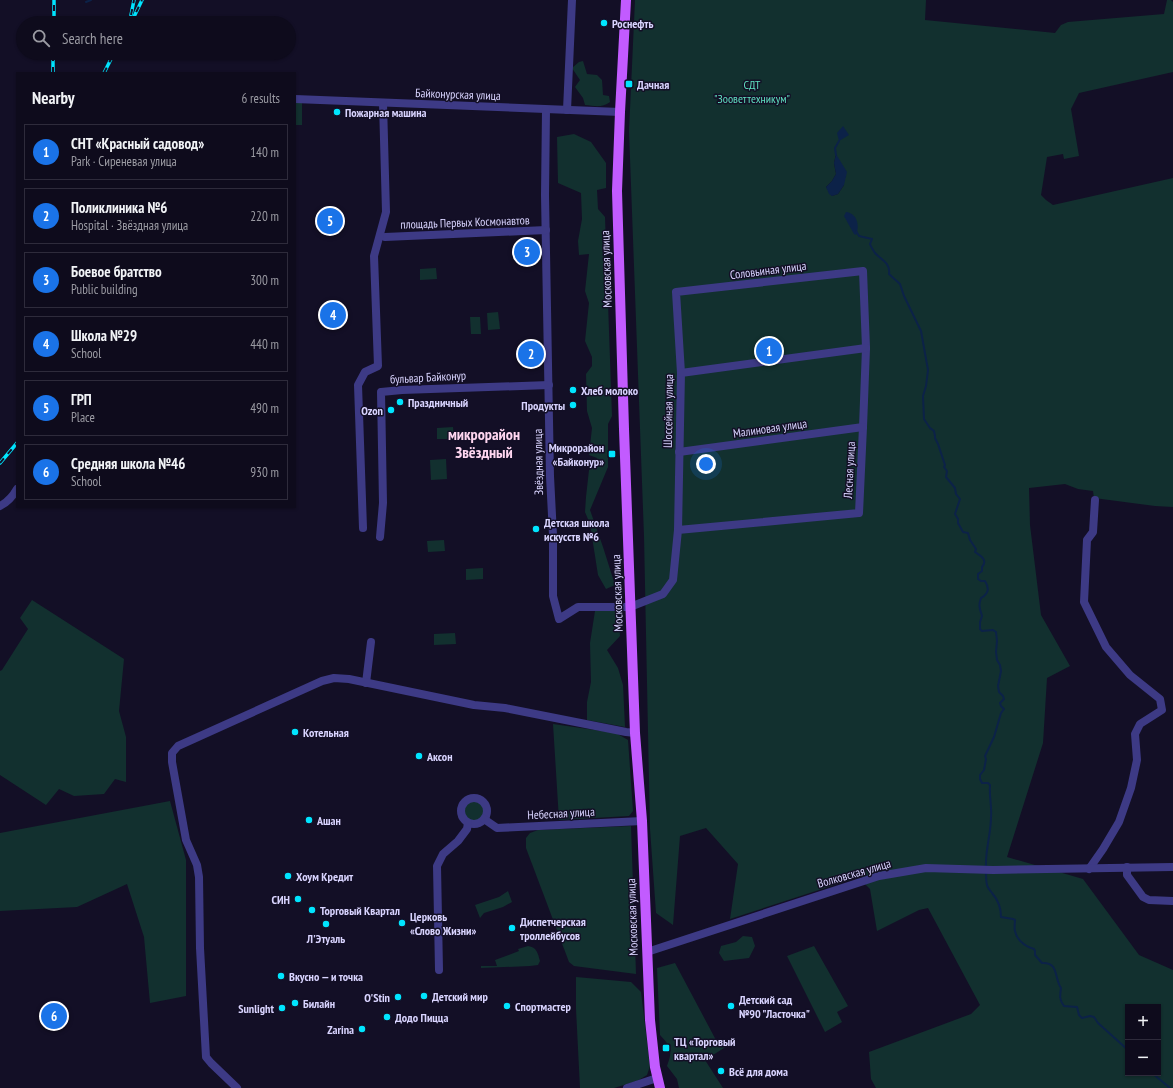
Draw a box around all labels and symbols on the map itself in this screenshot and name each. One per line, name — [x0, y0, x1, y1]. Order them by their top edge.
place label: Роснефть — [612, 16, 653, 31]
marker: Роснефть — [599, 18, 609, 28]
place label: Дачная — [637, 77, 669, 92]
park label: СДТ "Зооветтехникум" — [714, 77, 790, 106]
marker: Дачная — [624, 79, 634, 89]
street label: Байконурская улица — [415, 85, 501, 103]
place label: Пожарная машина — [345, 105, 427, 120]
marker: Пожарная машина — [332, 107, 342, 117]
pin: 5 — [317, 206, 343, 236]
street label: площадь Первых Космонавтов — [400, 212, 530, 232]
street label: Московская улица — [597, 230, 615, 308]
pin: 3 — [514, 237, 540, 267]
street label: Соловьиная улица — [729, 258, 807, 282]
pin: 4 — [320, 300, 346, 330]
pin: 1 — [756, 336, 782, 366]
pin: 2 — [518, 339, 544, 369]
street label: бульвар Байконур — [390, 368, 466, 386]
street label: Шоссейная улица — [660, 374, 676, 448]
place label: Хлеб молоко — [581, 383, 639, 398]
marker: Хлеб молоко — [568, 385, 578, 395]
place label: Праздничный — [408, 395, 468, 410]
marker: Праздничный — [395, 397, 405, 407]
place label: Продукты — [521, 398, 565, 413]
marker: Продукты — [568, 400, 578, 410]
place label: Ozon — [361, 403, 383, 418]
marker: Ozon — [386, 405, 396, 415]
street label: Малиновая улица — [732, 415, 808, 441]
district label: микрорайон Звёздный — [448, 424, 520, 462]
street label: Звёздная улица — [530, 429, 546, 495]
place label: Микрорайон «Байконур» — [549, 440, 604, 469]
street label: Лесная улица — [840, 441, 858, 500]
marker: Микрорайон «Байконур» — [607, 449, 617, 459]
your location — [696, 454, 716, 474]
place label: Детская школа искусств №6 — [544, 515, 609, 544]
marker: Детская школа искусств №6 — [531, 524, 541, 534]
street label: Московская улица — [608, 554, 626, 632]
place label: Котельная — [303, 725, 349, 740]
marker: Котельная — [290, 727, 300, 737]
place label: Аксон — [426, 749, 453, 764]
marker: Аксон — [414, 751, 424, 761]
street label: Небесная улица — [527, 804, 595, 822]
place label: Ашан — [316, 813, 341, 828]
marker: Ашан — [304, 815, 314, 825]
street label: Волковская улица — [816, 855, 893, 891]
place label: Хоум Кредит — [296, 869, 354, 884]
marker: Хоум Кредит — [283, 871, 293, 881]
street label: Московская улица — [623, 878, 641, 956]
place label: СИН — [272, 892, 290, 907]
marker: СИН — [293, 894, 303, 904]
place label: Торговый Квартал — [320, 903, 400, 918]
marker: Торговый Квартал — [307, 905, 317, 915]
place label: Церковь «Слово Жизни» — [410, 909, 477, 938]
place label: Диспетчерская троллейбусов — [520, 914, 586, 943]
marker: Церковь «Слово Жизни» — [397, 918, 407, 928]
marker: Л'Этуаль — [321, 919, 331, 929]
marker: Диспетчерская троллейбусов — [507, 923, 517, 933]
place label: Л'Этуаль — [306, 931, 345, 946]
place label: Вкусно — и точка — [289, 969, 363, 984]
marker: Вкусно — и точка — [276, 971, 286, 981]
place label: Детский мир — [432, 989, 488, 1004]
place label: O'Stin — [364, 990, 390, 1005]
marker: Детский мир — [419, 991, 429, 1001]
marker: O'Stin — [393, 992, 403, 1002]
place label: Детский сад №90 "Ласточка" — [739, 992, 810, 1021]
place label: Билайн — [303, 996, 335, 1011]
marker: Билайн — [290, 998, 300, 1008]
place label: Спортмастер — [515, 999, 572, 1014]
pin: 6 — [41, 1001, 67, 1031]
place label: Sunlight — [238, 1001, 275, 1016]
marker: Спортмастер — [502, 1001, 512, 1011]
marker: Детский сад №90 "Ласточка" — [726, 1001, 736, 1011]
marker: Sunlight — [277, 1003, 287, 1013]
place label: Додо Пицца — [395, 1010, 448, 1025]
marker: Додо Пицца — [382, 1012, 392, 1022]
place label: Zarina — [327, 1022, 354, 1037]
marker: Zarina — [357, 1024, 367, 1034]
place label: ТЦ «Торговый квартал» — [674, 1034, 735, 1063]
marker: ТЦ «Торговый квартал» — [661, 1043, 671, 1053]
place label: Всё для дома — [729, 1064, 788, 1079]
marker: Всё для дома — [716, 1066, 726, 1076]

